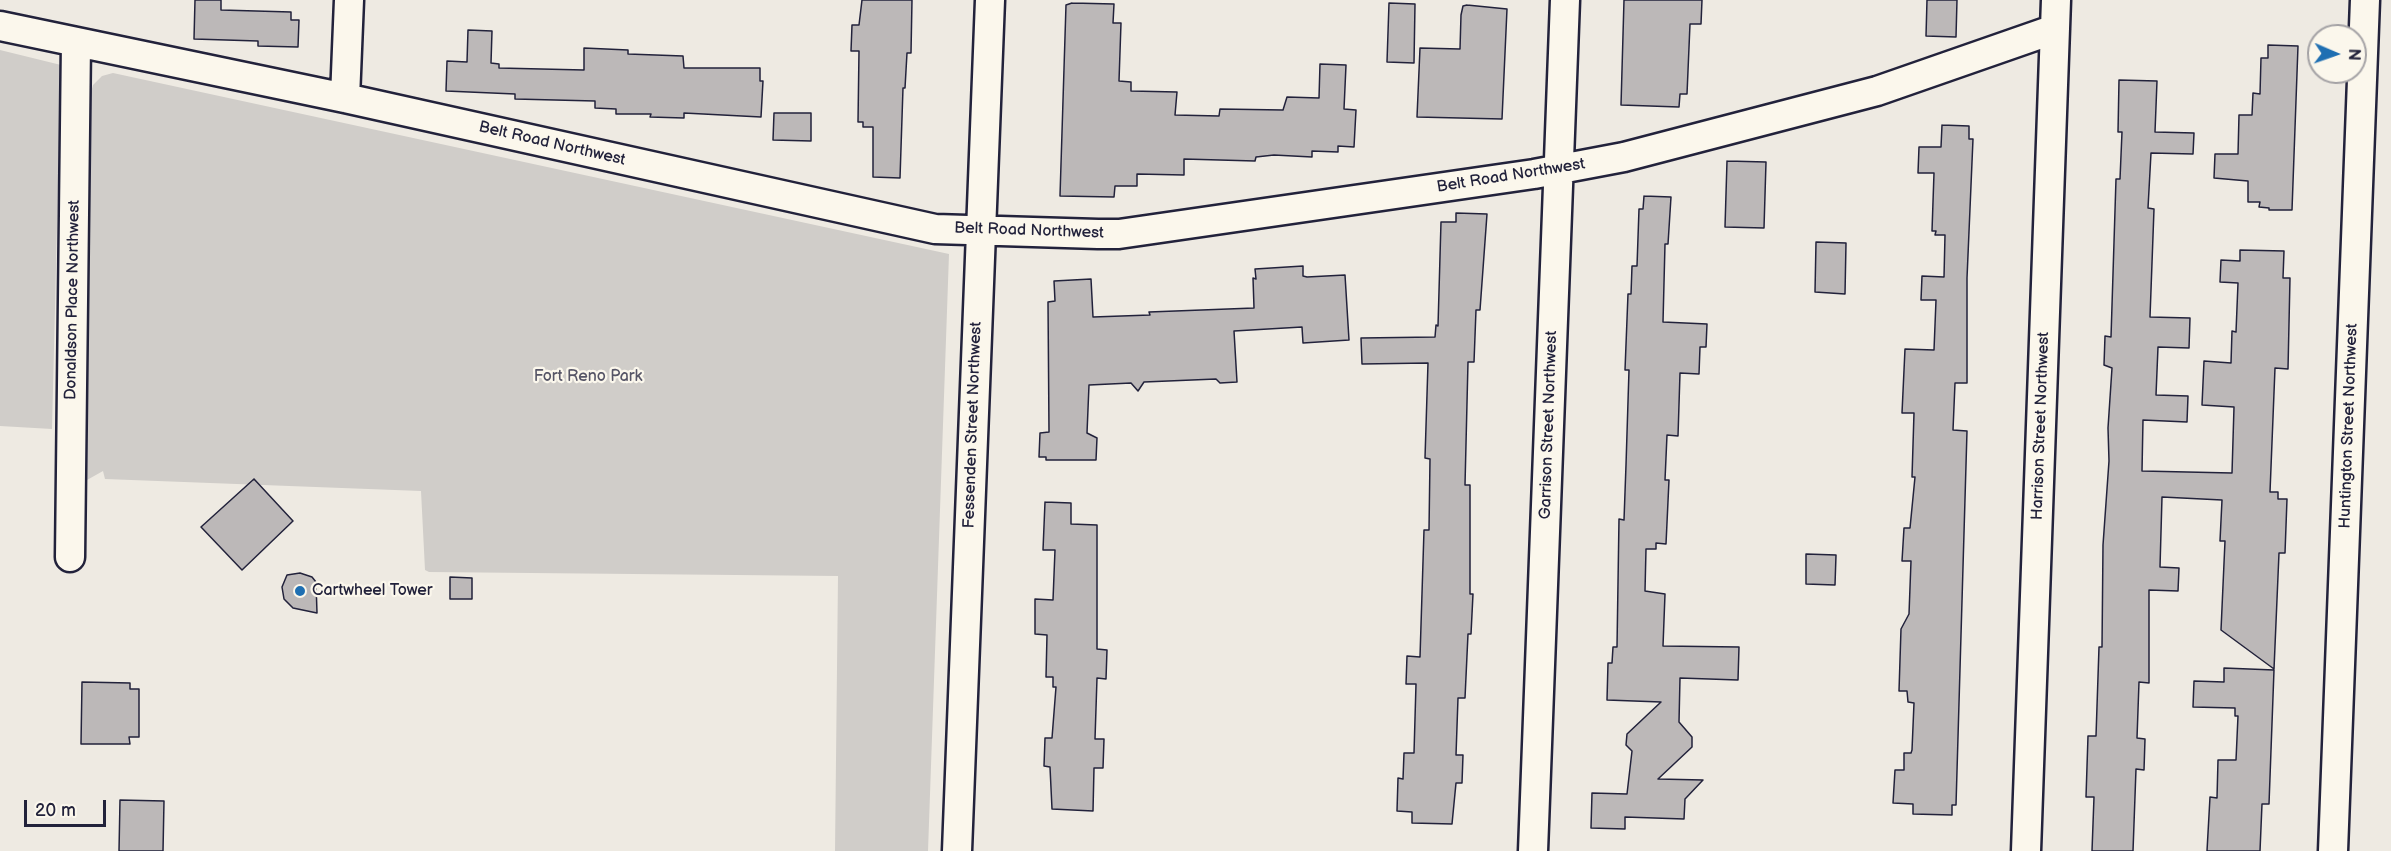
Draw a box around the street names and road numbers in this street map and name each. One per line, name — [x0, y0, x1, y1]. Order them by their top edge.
street label: Belt Road Northwest — [477, 118, 627, 170]
street label: Belt Road Northwest — [1435, 155, 1587, 197]
street label: Donaldson Place Northwest — [62, 200, 84, 400]
street label: Belt Road Northwest — [954, 219, 1104, 243]
street label: Fessenden Street Northwest — [960, 321, 986, 529]
street label: Huntington Street Northwest — [2336, 323, 2362, 529]
street label: Garrison Street Northwest — [1536, 330, 1562, 520]
street label: Harrison Street Northwest — [2028, 332, 2054, 520]

